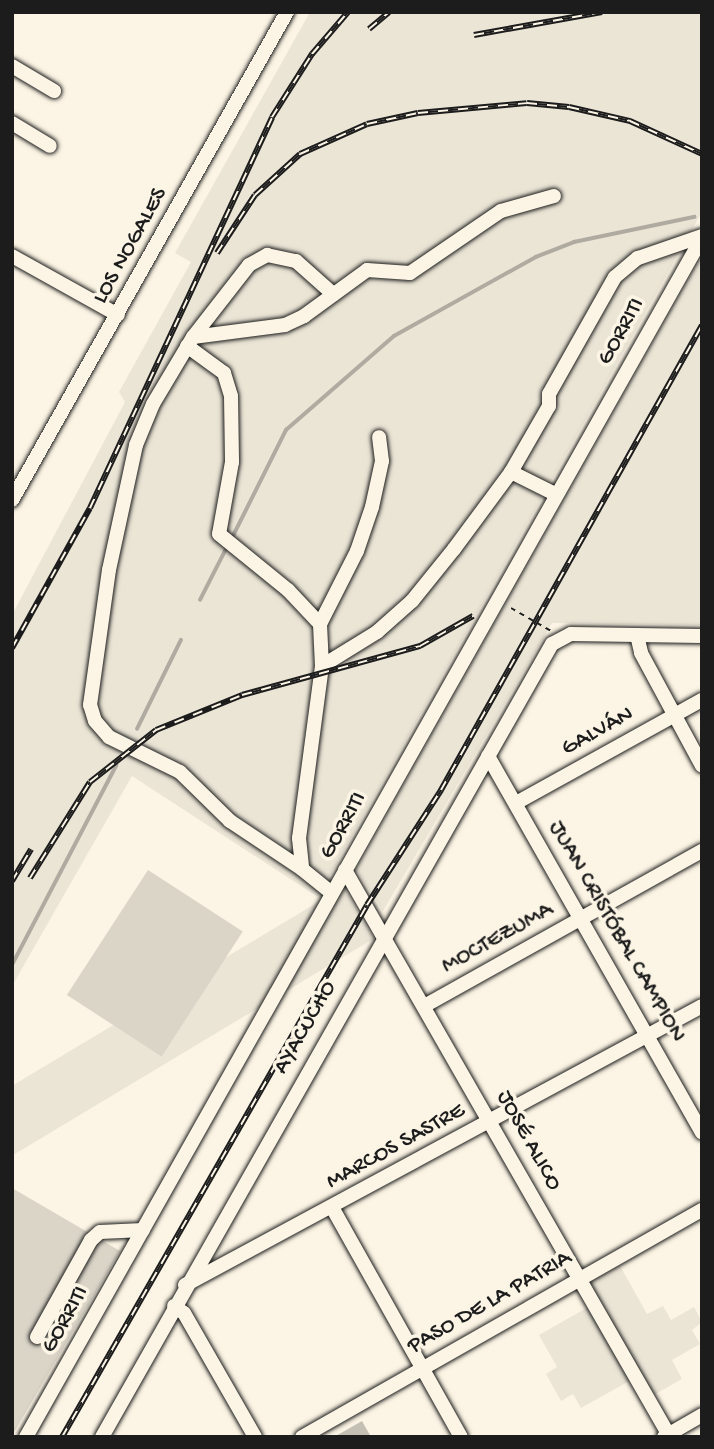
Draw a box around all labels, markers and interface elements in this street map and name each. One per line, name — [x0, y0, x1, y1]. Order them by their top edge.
street label: LOS NOGALES — [88, 183, 174, 309]
street label: GORRITI — [592, 294, 652, 370]
street label: GALVÁN — [557, 701, 639, 763]
street label: GORRITI — [314, 788, 374, 864]
street label: JUAN CRISTÓBAL CAMPION — [541, 816, 691, 1048]
street label: MOCTEZUMA — [437, 897, 559, 981]
street label: AYACUCHO — [268, 977, 344, 1079]
street label: JOSÉ ALICO — [489, 1086, 567, 1196]
street label: MARCOS SASTRE — [322, 1098, 470, 1196]
street label: PASO DE LA PATRIA — [403, 1245, 577, 1361]
street label: GORRITI — [36, 1282, 96, 1358]

